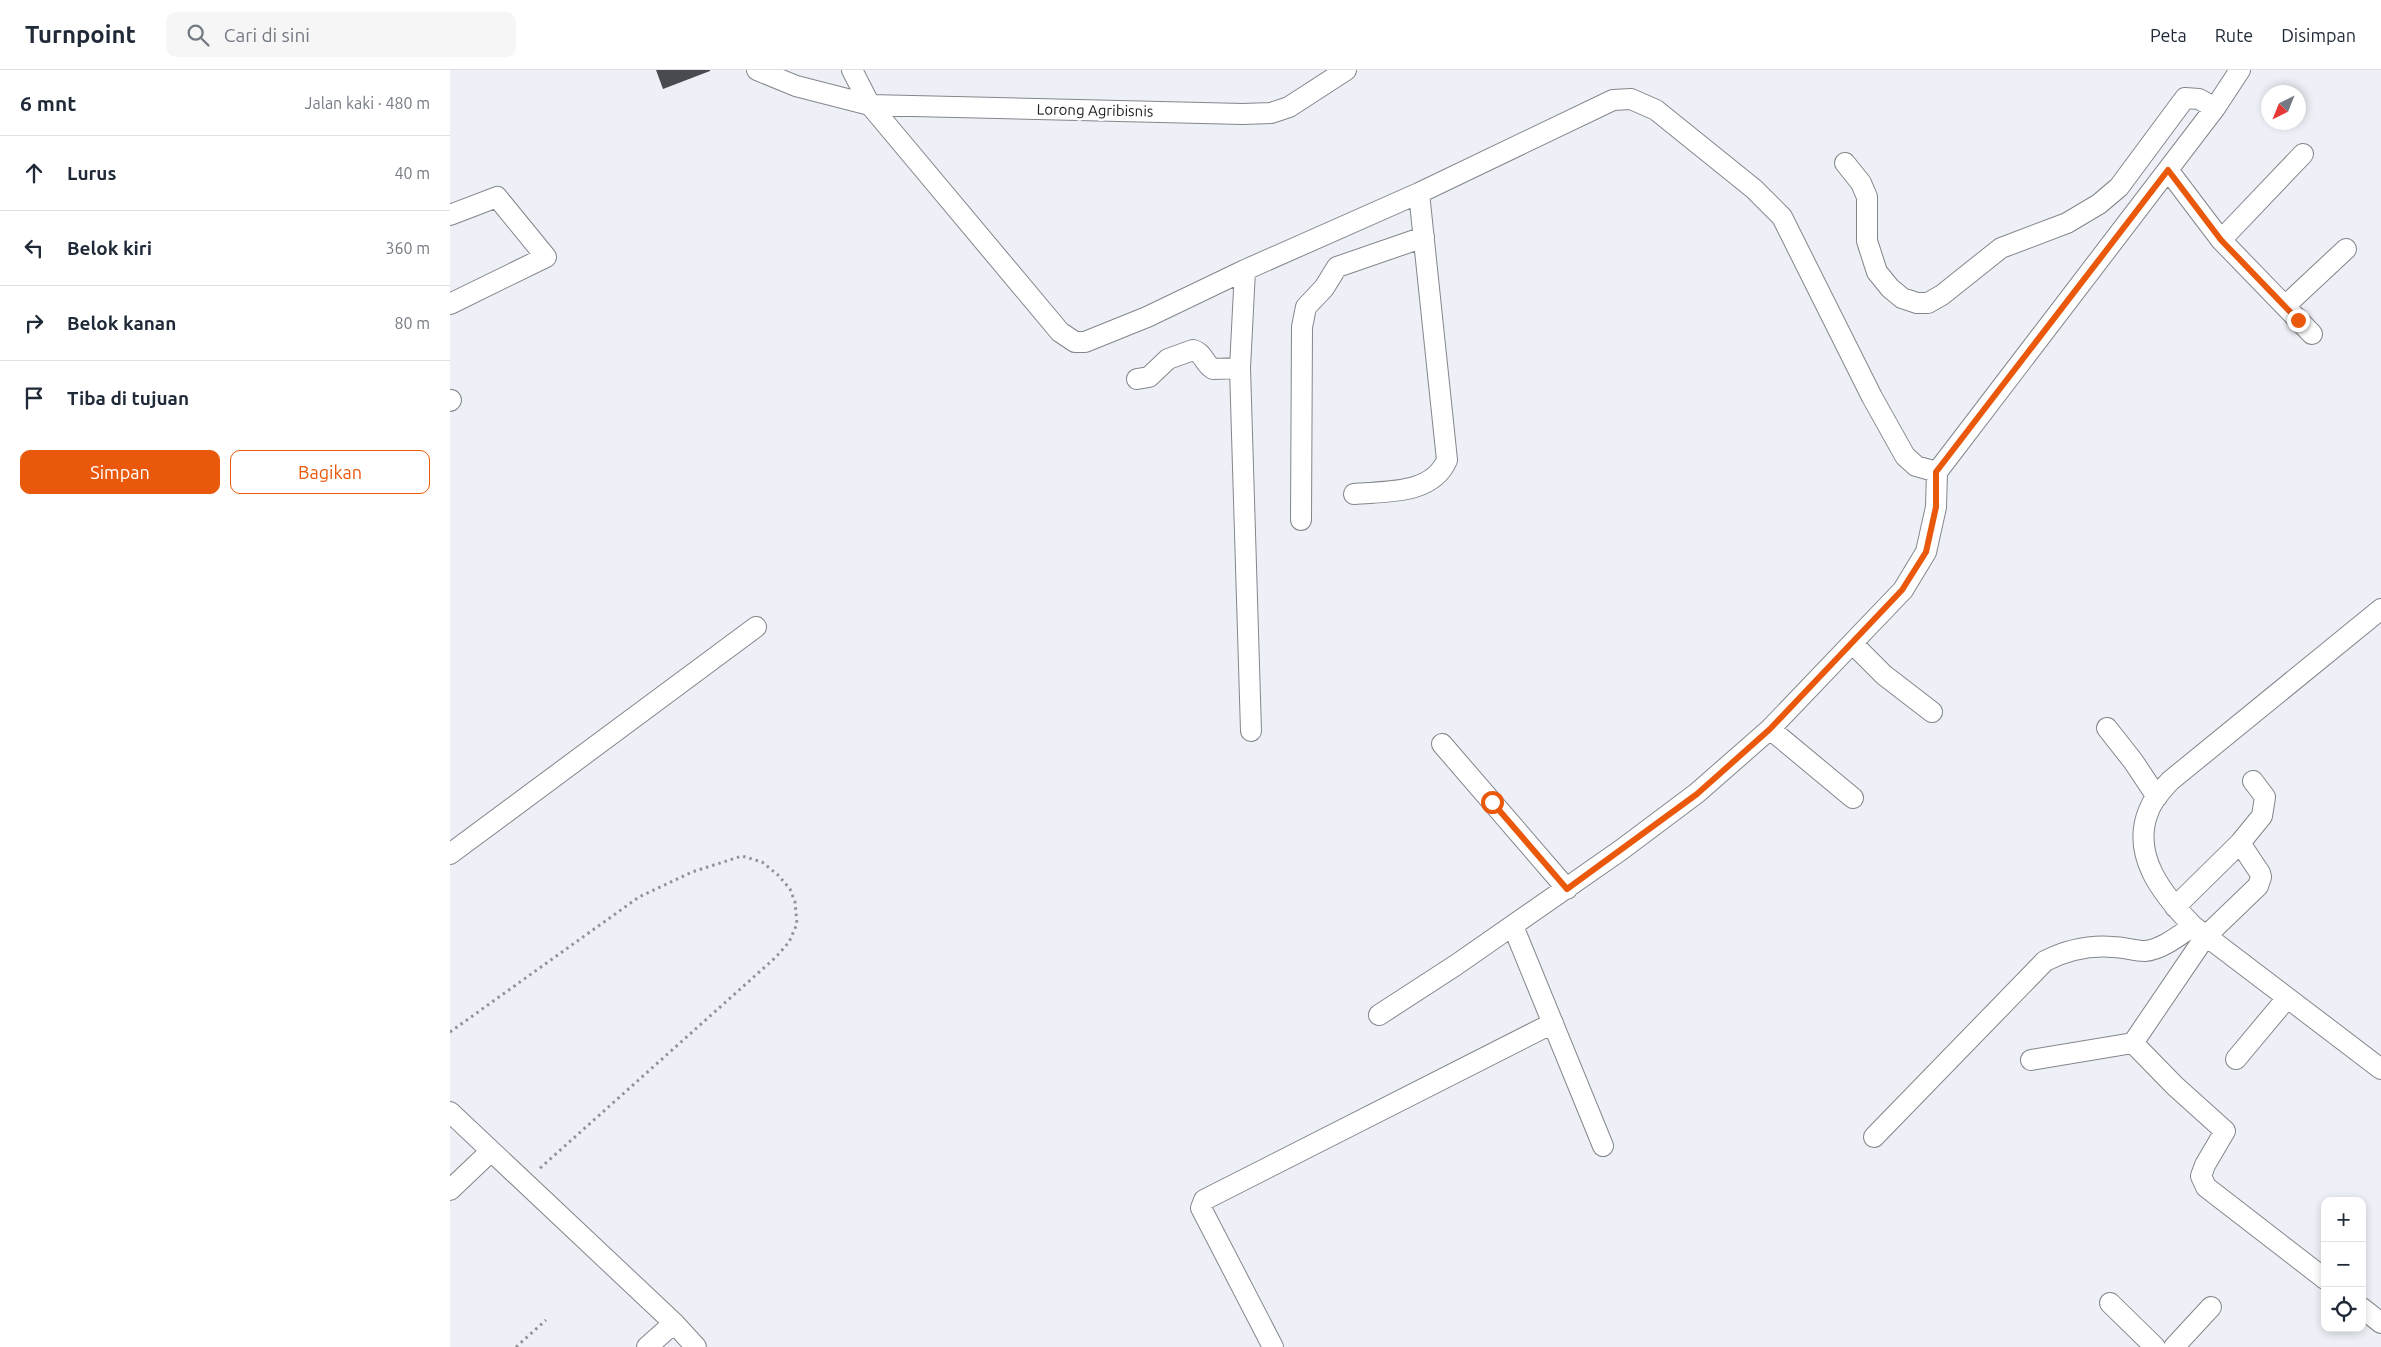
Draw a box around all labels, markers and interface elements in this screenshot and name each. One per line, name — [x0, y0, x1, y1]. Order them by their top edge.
search box — [166, 12, 516, 57]
text: Turnpoint — [25, 21, 136, 48]
icon: search — [184, 21, 212, 49]
text: Cari di sini — [224, 24, 310, 46]
text: Peta — [2150, 25, 2187, 45]
text: Rute — [2215, 25, 2253, 45]
text: Disimpan — [2281, 25, 2356, 45]
north arrow — [2261, 85, 2306, 130]
text: 6 mnt — [20, 91, 76, 115]
text: Jalan kaki · 480 m — [305, 94, 430, 112]
street label: Lorong Agribisnis — [1036, 100, 1154, 120]
icon: ahead — [20, 159, 48, 187]
text: Lurus — [67, 162, 116, 184]
text: 40 m — [394, 164, 430, 182]
icon: left — [20, 234, 48, 262]
text: Belok kiri — [67, 237, 152, 259]
text: 360 m — [385, 239, 430, 257]
icon: right — [20, 309, 48, 337]
route end — [2287, 309, 2310, 332]
text: Belok kanan — [67, 312, 176, 334]
text: 80 m — [394, 314, 430, 332]
icon: arrive — [20, 384, 48, 412]
text: Tiba di tujuan — [67, 387, 189, 409]
button: Simpan — [20, 450, 220, 494]
button: Bagikan — [230, 450, 430, 494]
route start — [1481, 791, 1504, 814]
map controls — [2321, 1197, 2366, 1332]
button: + — [2321, 1197, 2366, 1242]
button: − — [2321, 1242, 2366, 1287]
button: locate — [2321, 1287, 2366, 1332]

